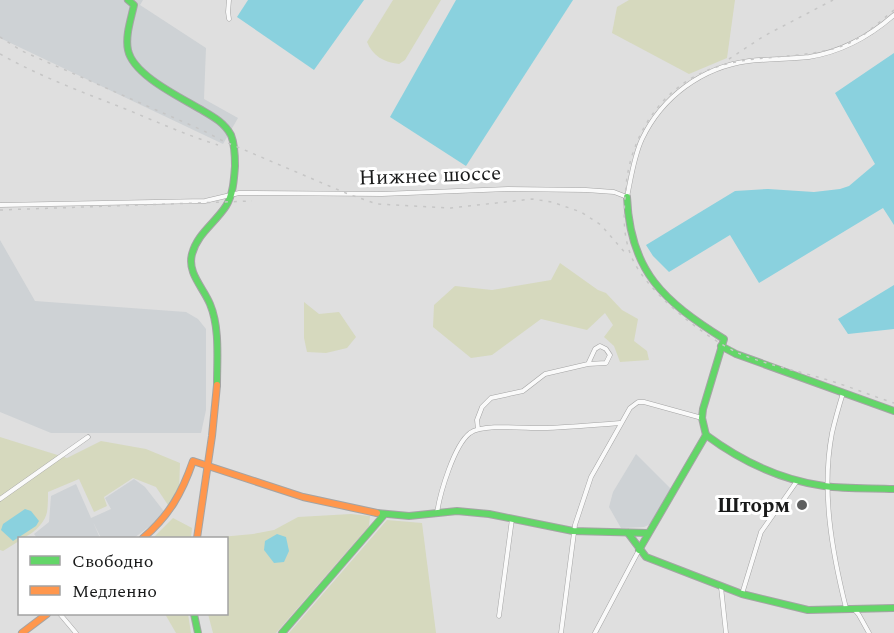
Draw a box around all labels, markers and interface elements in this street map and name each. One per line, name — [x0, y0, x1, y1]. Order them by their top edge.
street label: Нижнее шоссе — [358, 158, 502, 194]
place label: Шторм — [717, 490, 790, 522]
marker: Шторм — [795, 498, 809, 512]
legend — [18, 537, 228, 615]
text: Свободно — [72, 548, 153, 575]
text: Медленно — [72, 578, 157, 605]

